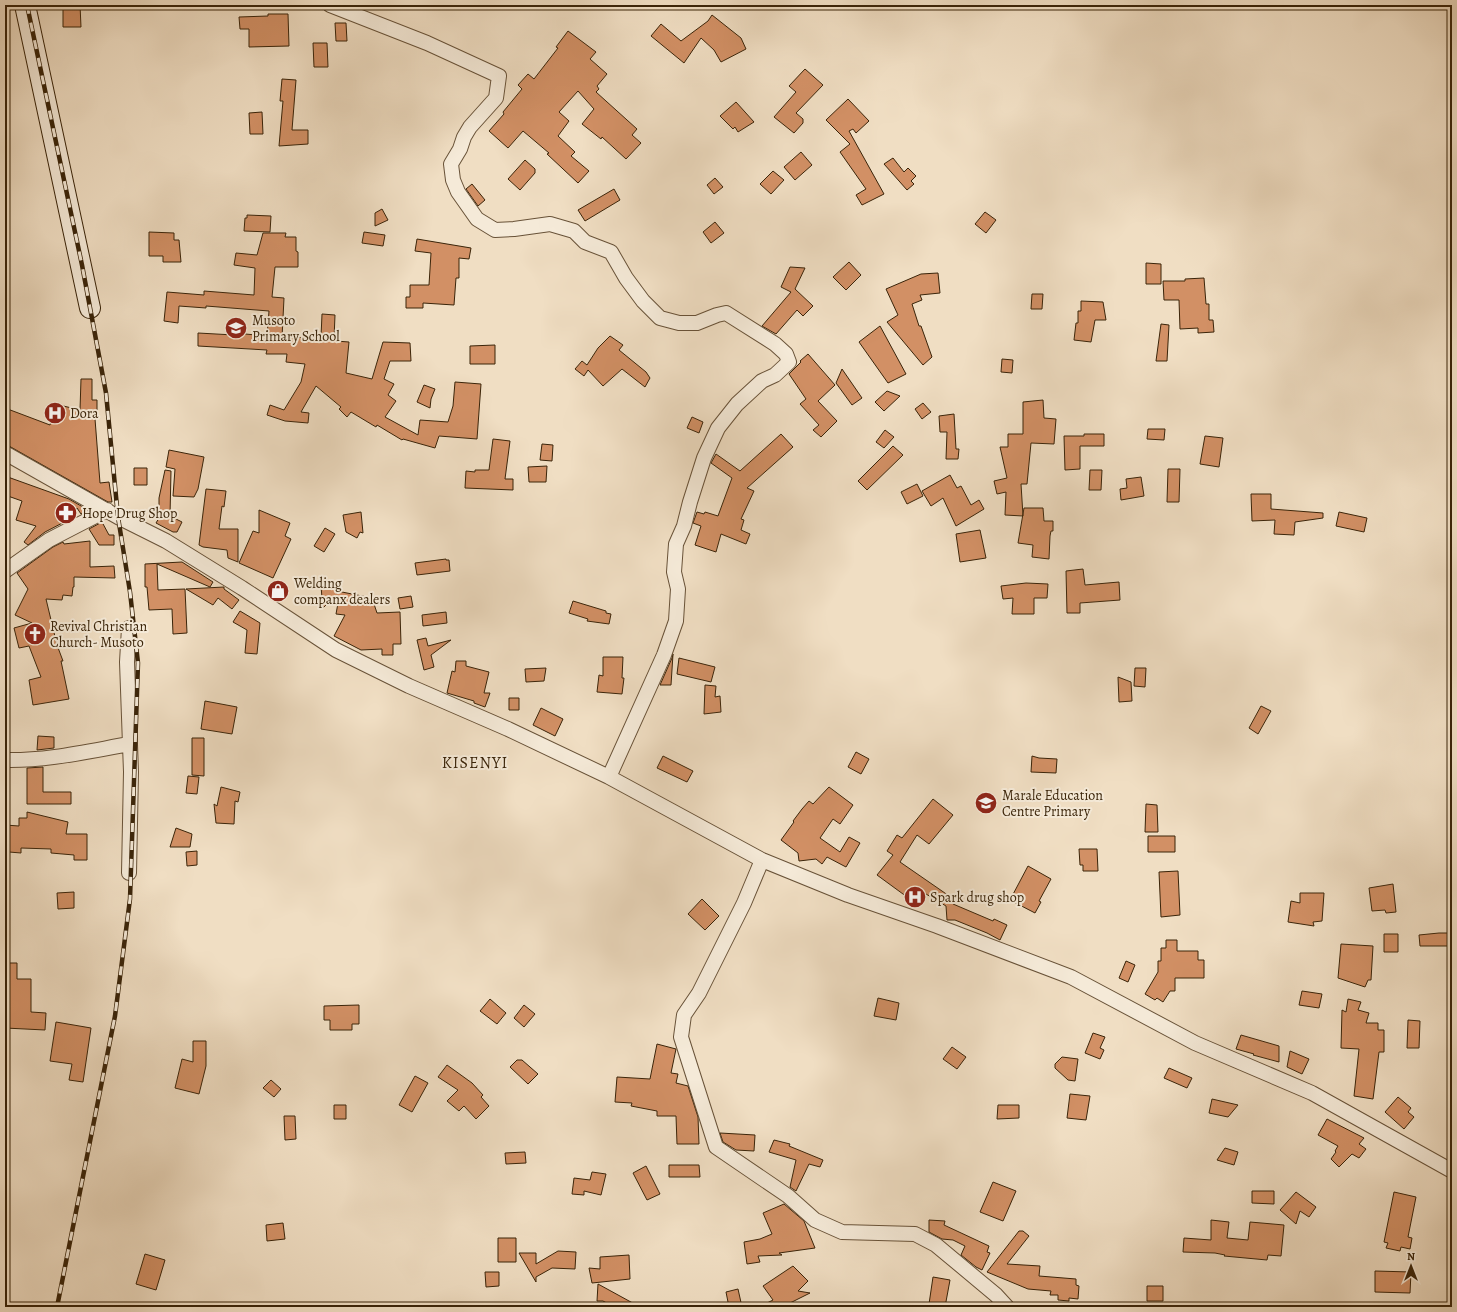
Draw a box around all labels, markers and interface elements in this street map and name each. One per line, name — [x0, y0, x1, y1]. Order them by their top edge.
place label: Musoto Primary School — [252, 311, 340, 346]
school or university icon: Musoto Primary School — [223, 315, 249, 341]
hospital icon: Dora — [42, 400, 68, 426]
place label: Dora — [70, 404, 99, 423]
pharmacy icon: Hope Drug Shop — [53, 500, 79, 526]
place label: Hope Drug Shop — [82, 504, 177, 523]
place label: Welding companx dealers — [293, 574, 390, 609]
shop icon: Welding companx dealers — [265, 578, 291, 604]
place label: Revival Christian Church- Musoto — [50, 617, 148, 652]
church icon: Revival Christian Church- Musoto — [22, 621, 48, 647]
district label: KISENYI — [442, 752, 508, 774]
place label: Marale Education Centre Primary — [1002, 786, 1103, 821]
school or university icon: Marale Education Centre Primary — [973, 790, 999, 816]
hospital icon: Spark drug shop — [902, 884, 928, 910]
place label: Spark drug shop — [930, 888, 1024, 907]
north arrow — [1391, 1246, 1431, 1286]
text: N — [1407, 1249, 1415, 1264]

